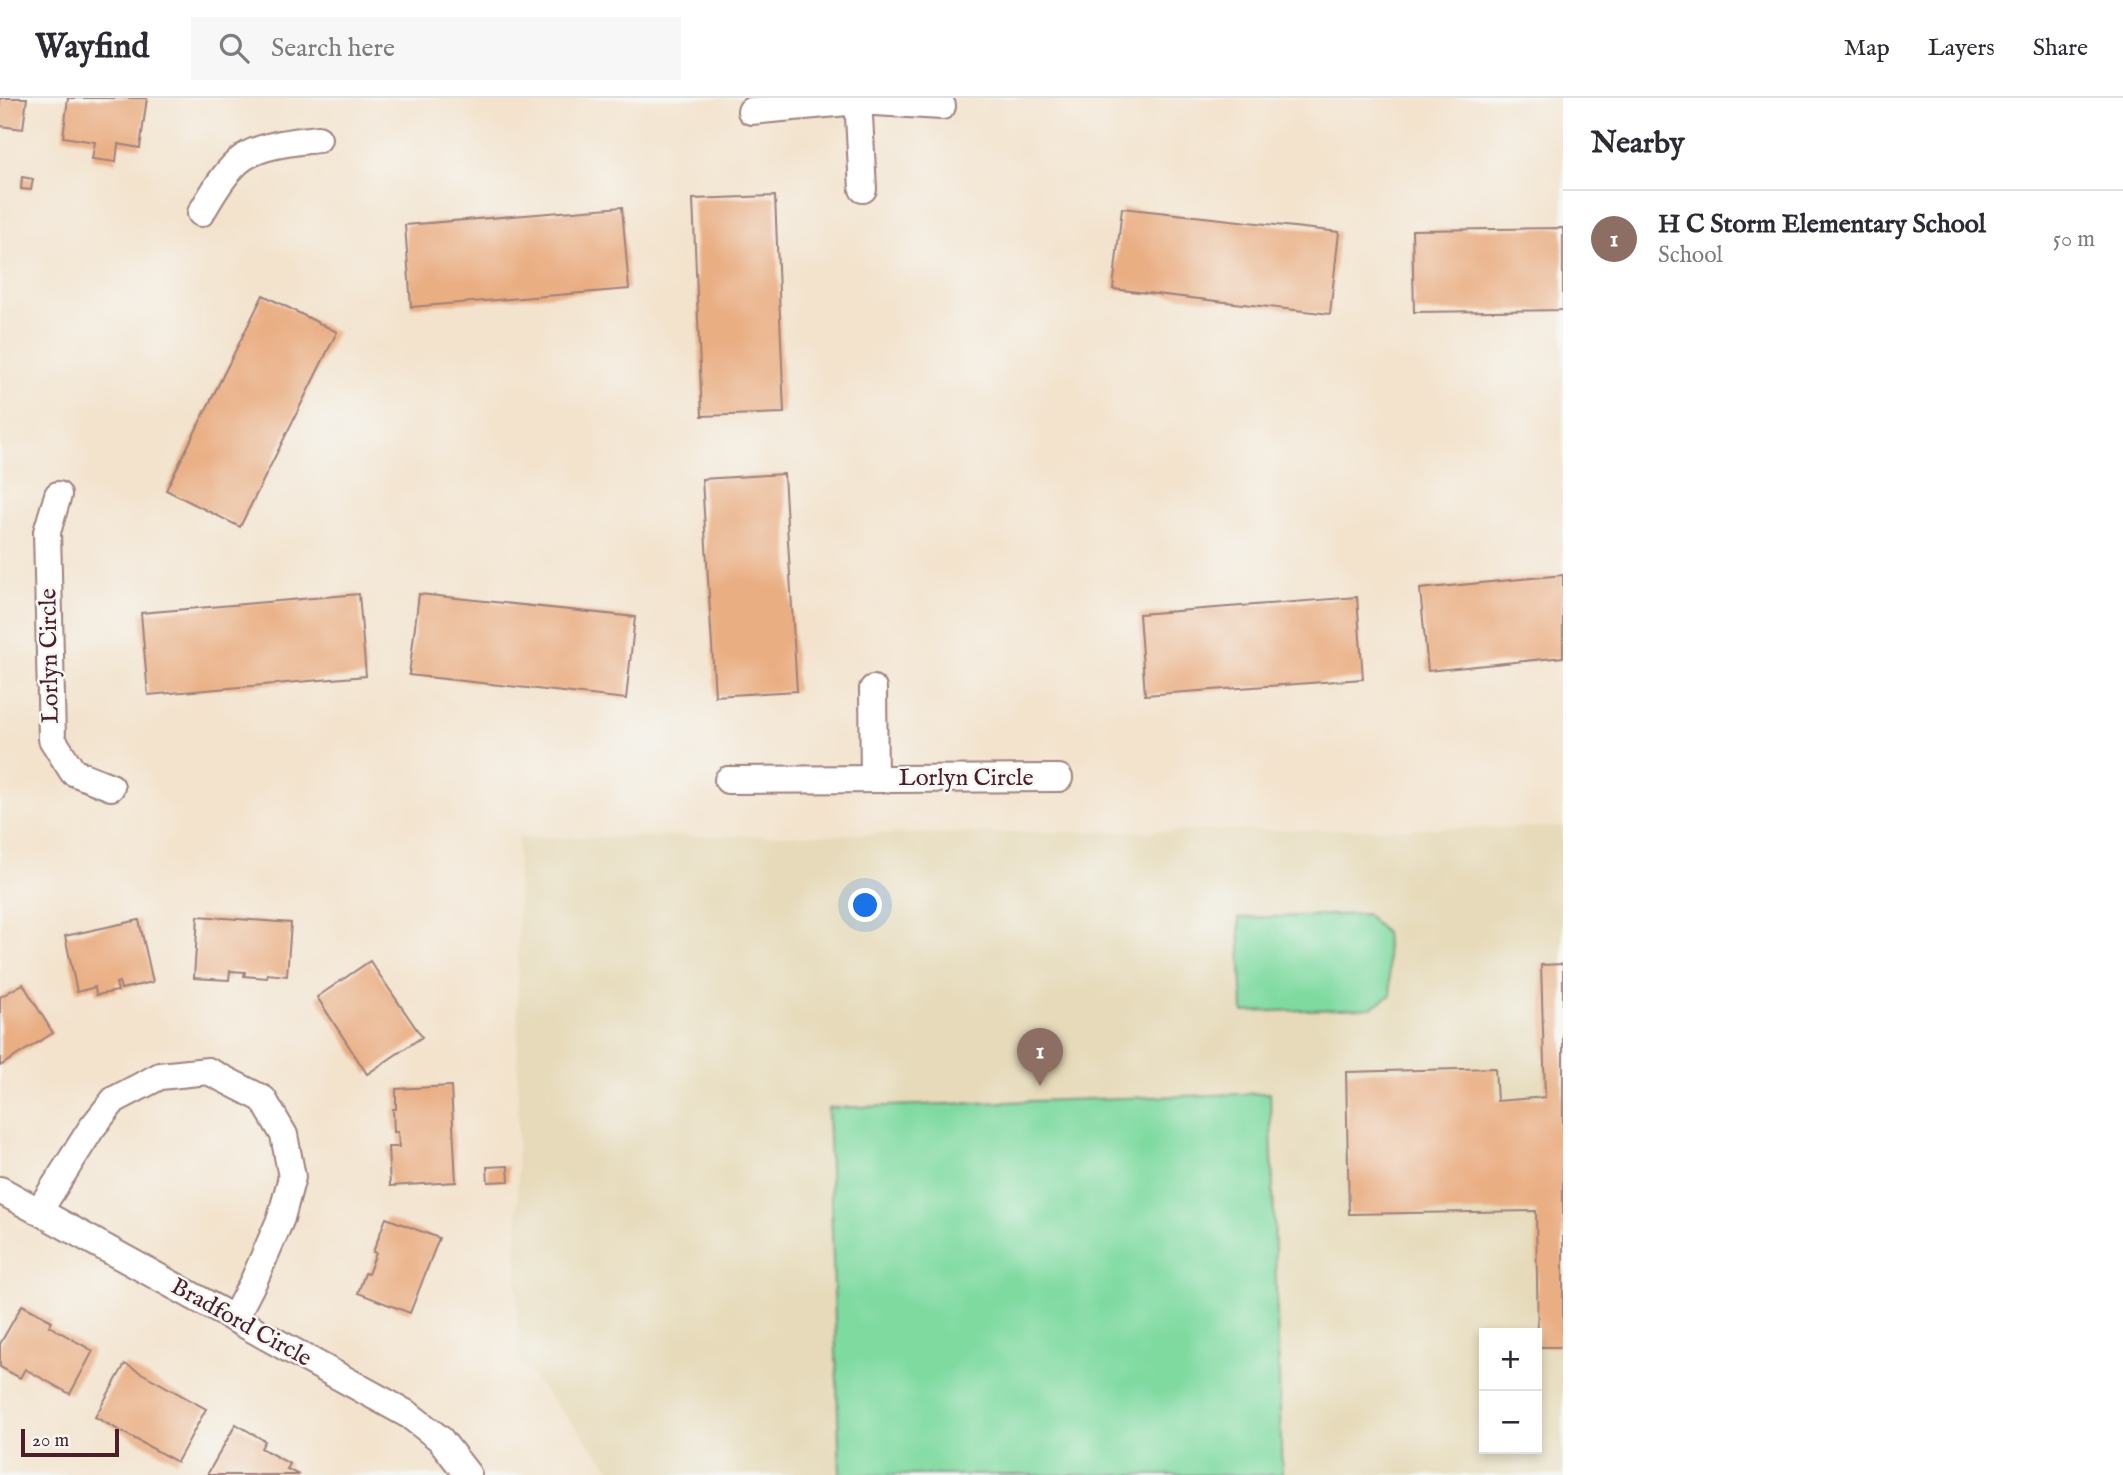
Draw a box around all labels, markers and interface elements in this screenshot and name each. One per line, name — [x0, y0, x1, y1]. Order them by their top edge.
search box — [191, 17, 681, 80]
text: Wayfind — [35, 27, 149, 69]
icon: search — [215, 29, 253, 67]
text: Search here — [271, 32, 395, 65]
text: Map — [1844, 33, 1890, 64]
text: Layers — [1928, 33, 1995, 64]
text: Share — [2033, 33, 2088, 64]
text: Nearby — [1591, 125, 1684, 163]
text: H C Storm Elementary School — [1658, 208, 1986, 241]
text: 1 — [1610, 225, 1618, 254]
text: 50 m — [2053, 225, 2095, 254]
text: School — [1658, 241, 1723, 270]
street label: Lorlyn Circle — [33, 588, 67, 724]
street label: Lorlyn Circle — [898, 763, 1034, 794]
your location — [848, 888, 882, 922]
pin: 1 — [1017, 1028, 1063, 1086]
street label: Bradford Circle — [165, 1272, 317, 1374]
map controls — [1479, 1328, 1542, 1454]
button: + — [1479, 1328, 1542, 1391]
button: − — [1479, 1391, 1542, 1454]
scale bar — [21, 1426, 119, 1458]
text: 20 m — [32, 1429, 69, 1453]

